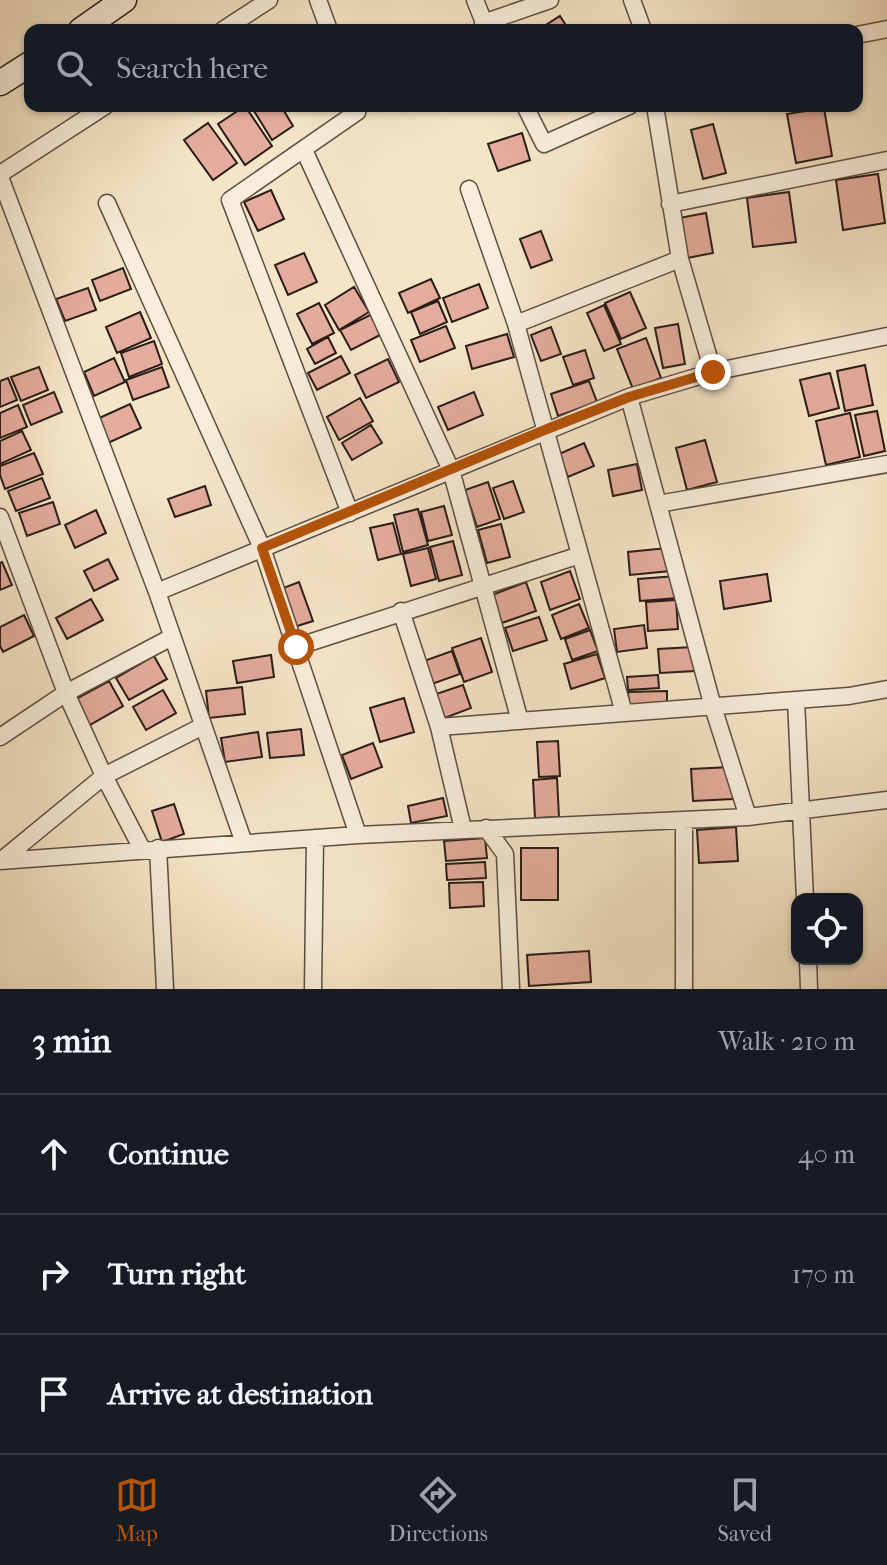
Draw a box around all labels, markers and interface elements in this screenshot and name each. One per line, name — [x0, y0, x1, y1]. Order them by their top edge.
search box — [24, 24, 863, 112]
icon: search — [52, 46, 96, 90]
text: Search here — [116, 51, 268, 86]
route end — [695, 354, 731, 390]
route start — [278, 629, 314, 665]
map controls — [791, 893, 863, 965]
button: locate — [791, 893, 863, 965]
text: 3 min — [32, 1021, 111, 1061]
text: Walk · 210 m — [718, 1026, 855, 1057]
icon: ahead — [32, 1132, 76, 1176]
text: Continue — [108, 1137, 229, 1172]
text: 40 m — [798, 1139, 855, 1170]
icon: right — [32, 1252, 76, 1296]
text: Turn right — [108, 1257, 246, 1292]
text: 170 m — [792, 1259, 855, 1290]
icon: arrive — [32, 1372, 76, 1416]
text: Arrive at destination — [108, 1377, 373, 1412]
tab: Map — [115, 1473, 159, 1547]
tab: Directions — [389, 1473, 488, 1547]
tab: Saved — [718, 1473, 772, 1547]

